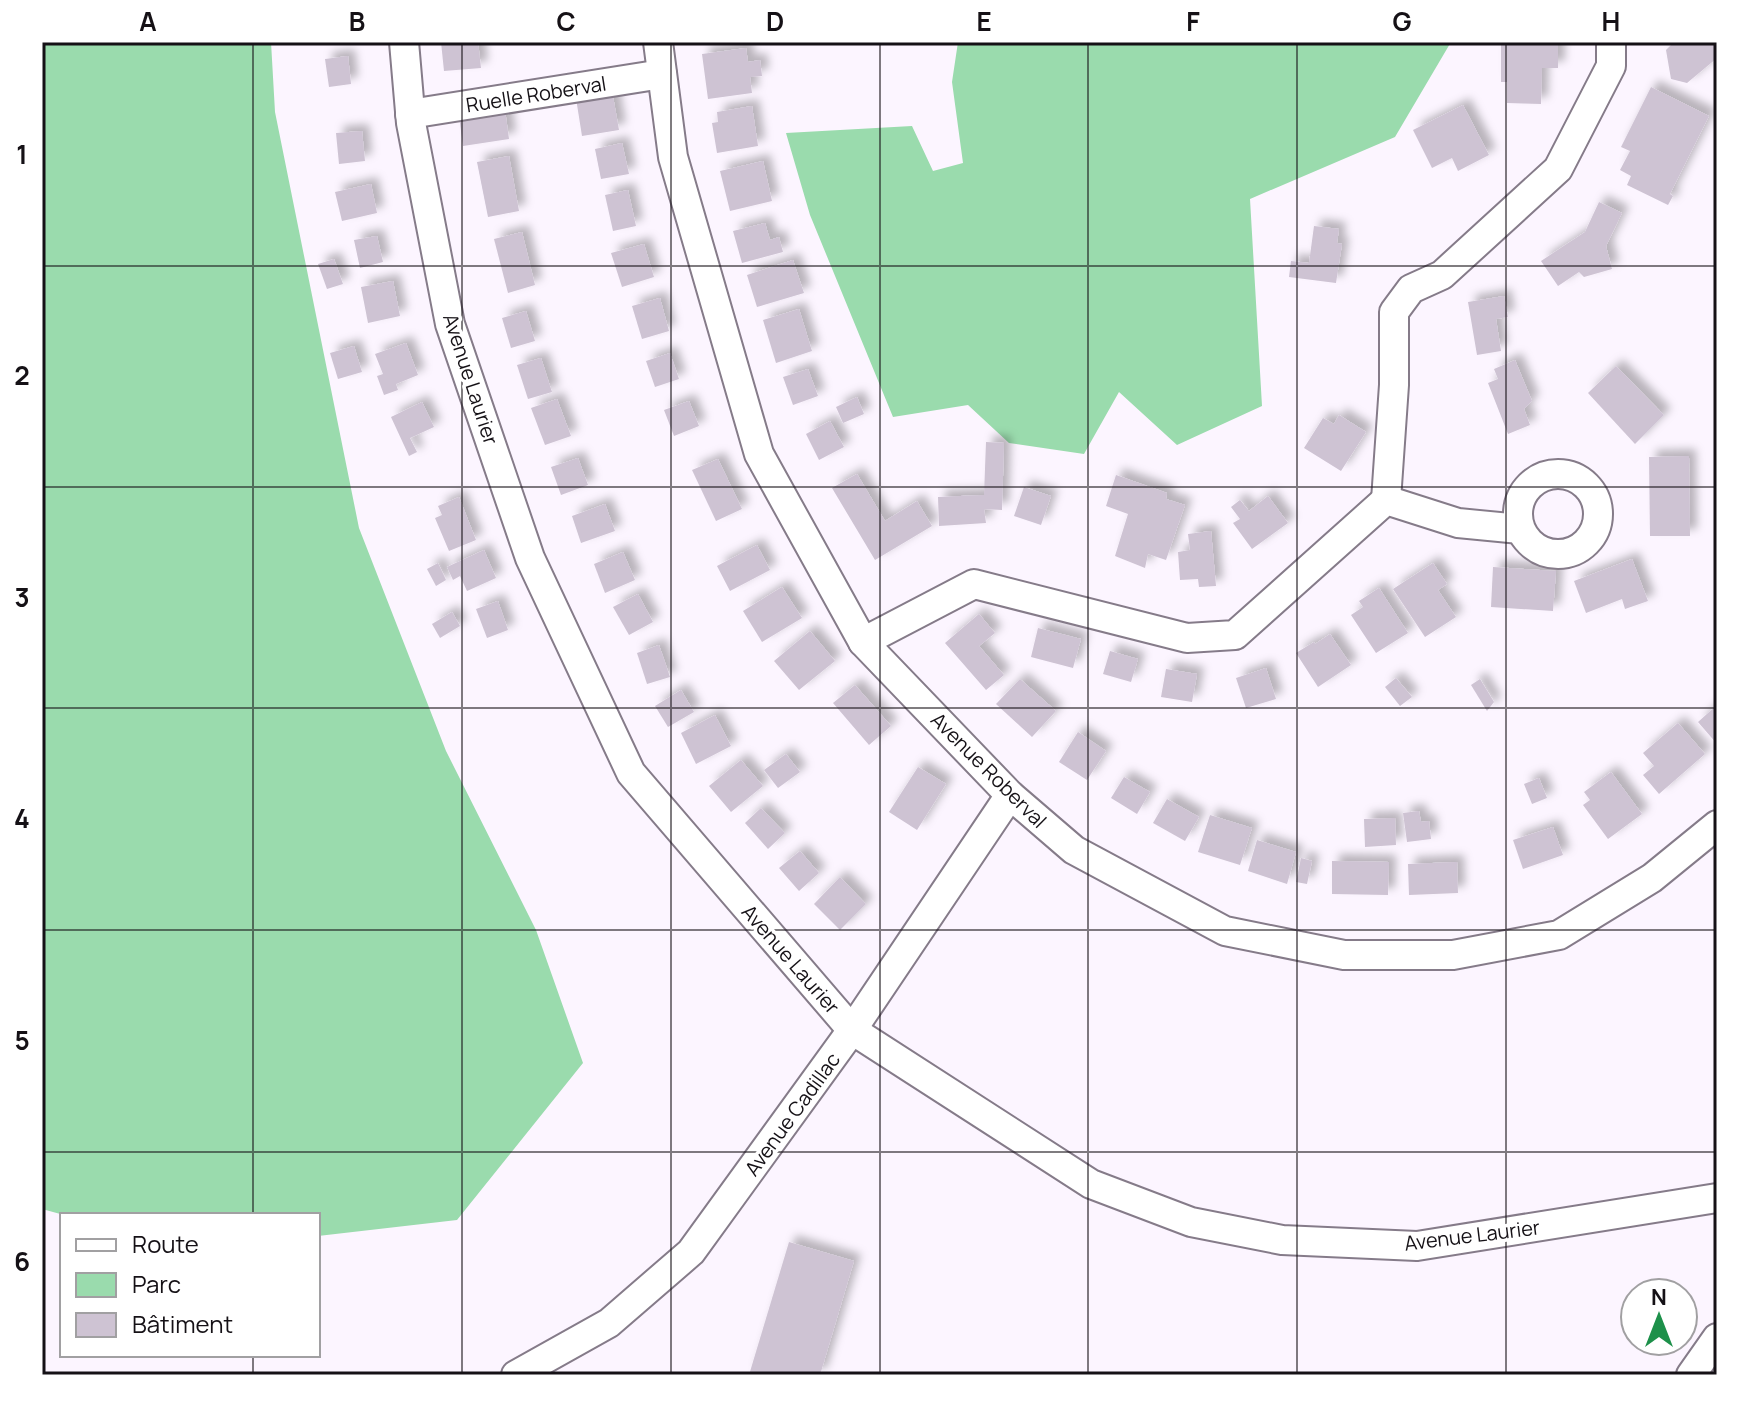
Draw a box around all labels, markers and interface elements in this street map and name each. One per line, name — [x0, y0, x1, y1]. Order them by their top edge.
text: A — [139, 3, 157, 39]
text: B — [349, 3, 365, 39]
text: C — [556, 3, 576, 39]
text: D — [766, 3, 784, 39]
text: E — [976, 3, 992, 39]
text: F — [1186, 3, 1200, 39]
text: G — [1392, 3, 1412, 39]
text: H — [1602, 3, 1620, 39]
street label: Ruelle Roberval — [464, 70, 608, 118]
text: 1 — [16, 136, 28, 172]
street label: Avenue Laurier — [437, 310, 505, 448]
text: 2 — [14, 357, 30, 393]
text: 3 — [14, 579, 30, 615]
street label: Avenue Roberval — [925, 706, 1053, 834]
text: 4 — [14, 800, 30, 836]
street label: Avenue Laurier — [736, 899, 846, 1019]
text: 5 — [14, 1022, 30, 1058]
street label: Avenue Cadillac — [738, 1047, 846, 1181]
legend — [60, 1213, 320, 1357]
street label: Avenue Laurier — [1403, 1213, 1541, 1257]
text: Route — [132, 1227, 199, 1260]
text: 6 — [14, 1243, 30, 1279]
text: Parc — [132, 1267, 181, 1300]
north arrow — [1619, 1277, 1699, 1357]
text: N — [1651, 1282, 1667, 1312]
text: Bâtiment — [132, 1307, 233, 1340]

